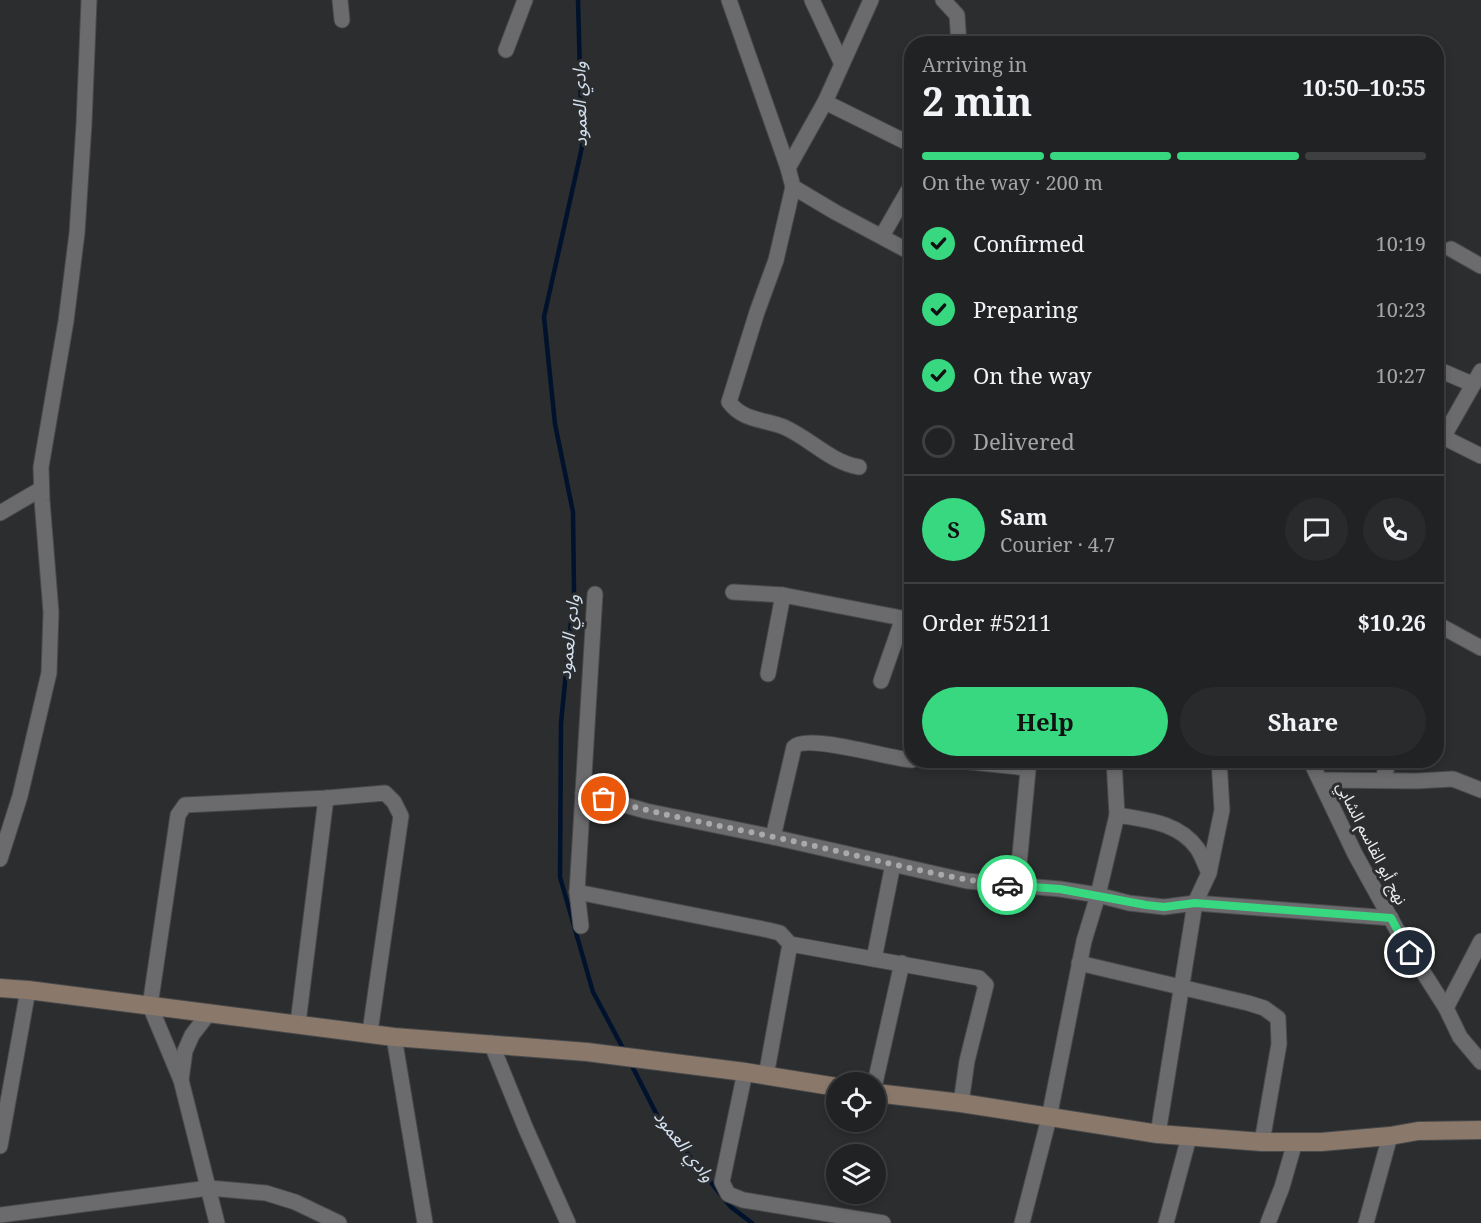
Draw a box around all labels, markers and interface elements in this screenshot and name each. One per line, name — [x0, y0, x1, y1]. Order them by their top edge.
text: Arriving in — [922, 51, 1027, 78]
water label: وادي العمود — [566, 61, 595, 147]
text: 10:50–10:55 — [1302, 72, 1426, 102]
text: 2 min — [922, 74, 1032, 127]
text: On the way · 200 m — [922, 169, 1103, 196]
icon: check — [922, 227, 955, 260]
text: Confirmed — [973, 228, 1084, 258]
text: 10:19 — [1376, 230, 1426, 257]
icon: check — [922, 293, 955, 326]
text: Preparing — [973, 294, 1078, 324]
text: 10:23 — [1376, 296, 1426, 323]
icon: check — [922, 359, 955, 392]
text: On the way — [973, 360, 1092, 390]
text: 10:27 — [1376, 362, 1426, 389]
text: Delivered — [973, 426, 1075, 456]
button: chat — [1285, 498, 1348, 561]
button: phone — [1363, 498, 1426, 561]
text: Sam — [1000, 501, 1048, 531]
text: S — [947, 514, 960, 544]
text: Courier · 4.7 — [1000, 531, 1115, 558]
water label: وادي العمود — [552, 593, 588, 681]
text: Order #5211 — [922, 607, 1052, 637]
text: $10.26 — [1357, 607, 1426, 637]
button: Help — [922, 687, 1168, 756]
button: Share — [1180, 687, 1426, 756]
pin — [578, 773, 629, 824]
street label: نهج أبو القاسم الشابي — [1330, 778, 1413, 909]
icon: bag — [587, 782, 620, 815]
courier — [977, 855, 1037, 915]
icon: car — [991, 869, 1024, 902]
pin — [1384, 927, 1435, 978]
icon: home — [1393, 936, 1426, 969]
map controls — [826, 1072, 886, 1204]
button: locate — [826, 1072, 886, 1132]
water label: وادي العمود — [647, 1104, 720, 1188]
button: layers — [826, 1144, 886, 1204]

